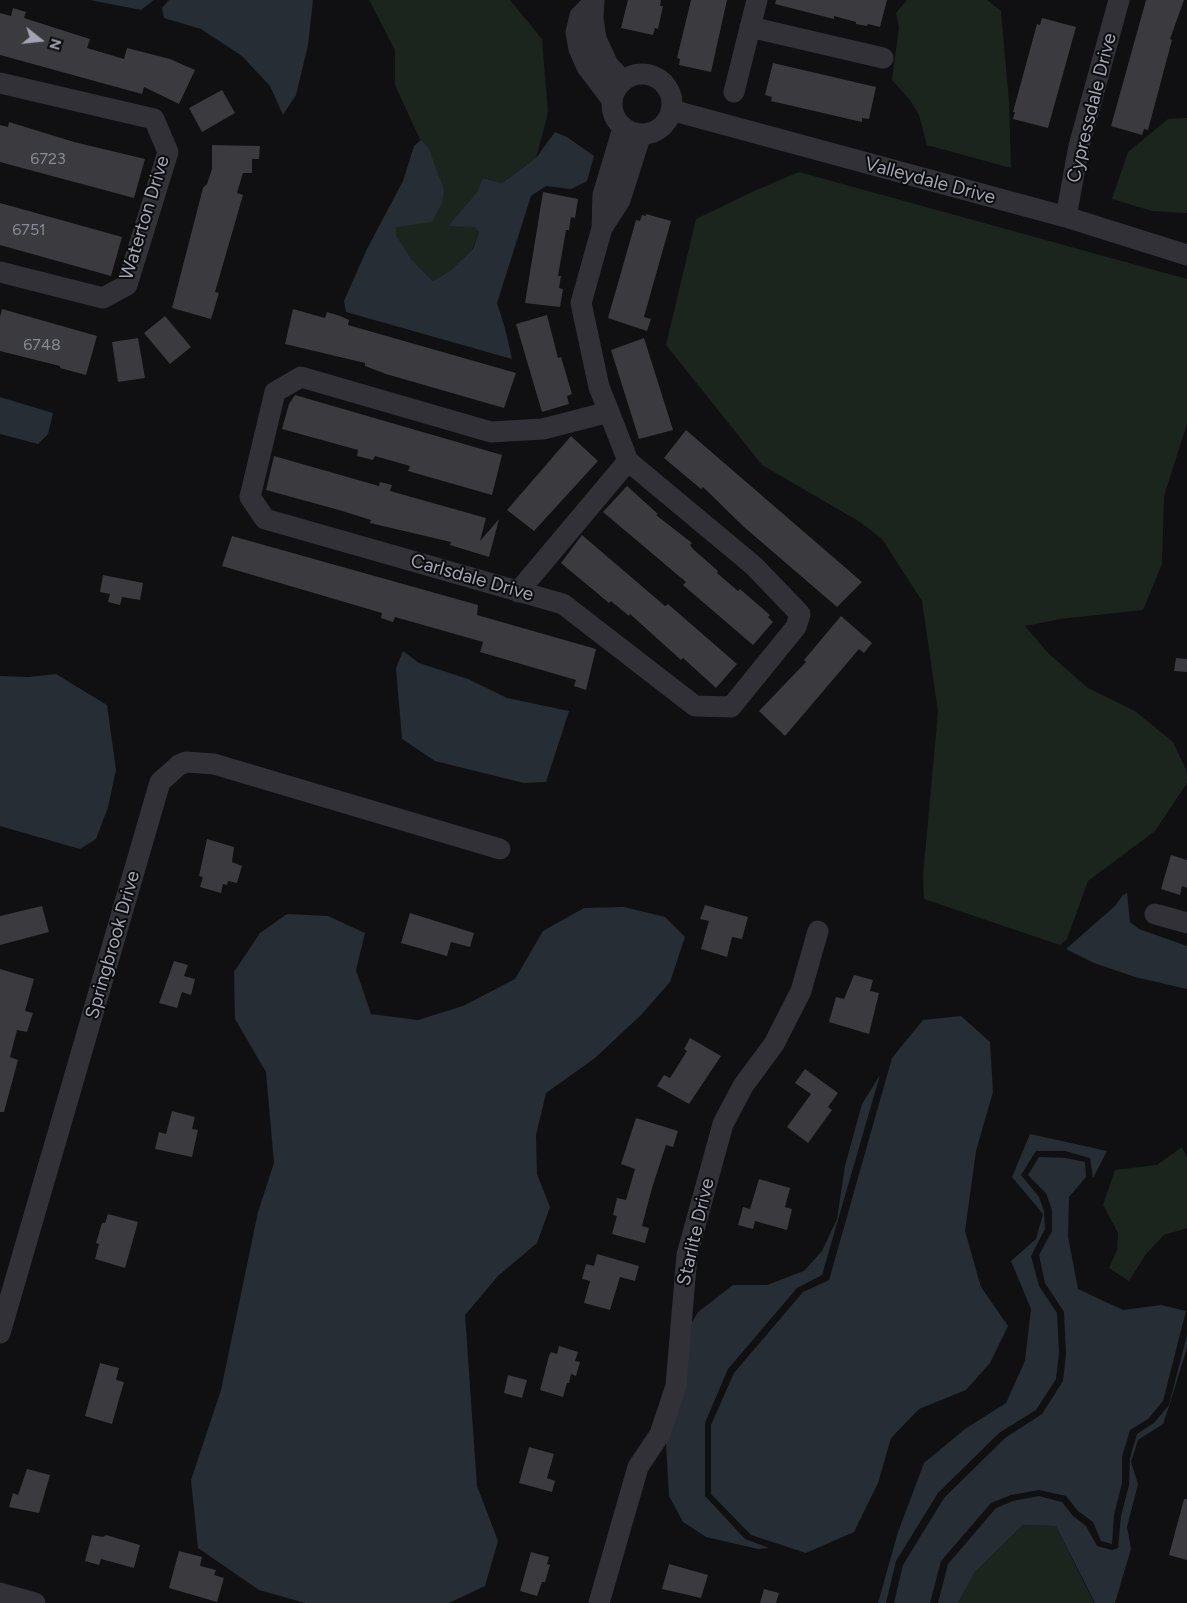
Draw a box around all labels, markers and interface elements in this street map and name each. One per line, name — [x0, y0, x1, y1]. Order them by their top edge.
north arrow — [15, 15, 65, 65]
street label: Cypressdale Drive — [1062, 31, 1122, 185]
text: N — [45, 37, 65, 52]
house number: 6723 — [30, 149, 66, 169]
street label: Waterton Drive — [115, 153, 175, 283]
street label: Valleydale Drive — [862, 153, 998, 209]
house number: 6751 — [12, 220, 46, 240]
house number: 6748 — [23, 335, 61, 355]
street label: Carlsdale Drive — [408, 550, 536, 606]
street label: Springbrook Drive — [81, 868, 145, 1022]
street label: Starlite Drive — [673, 1176, 719, 1288]

